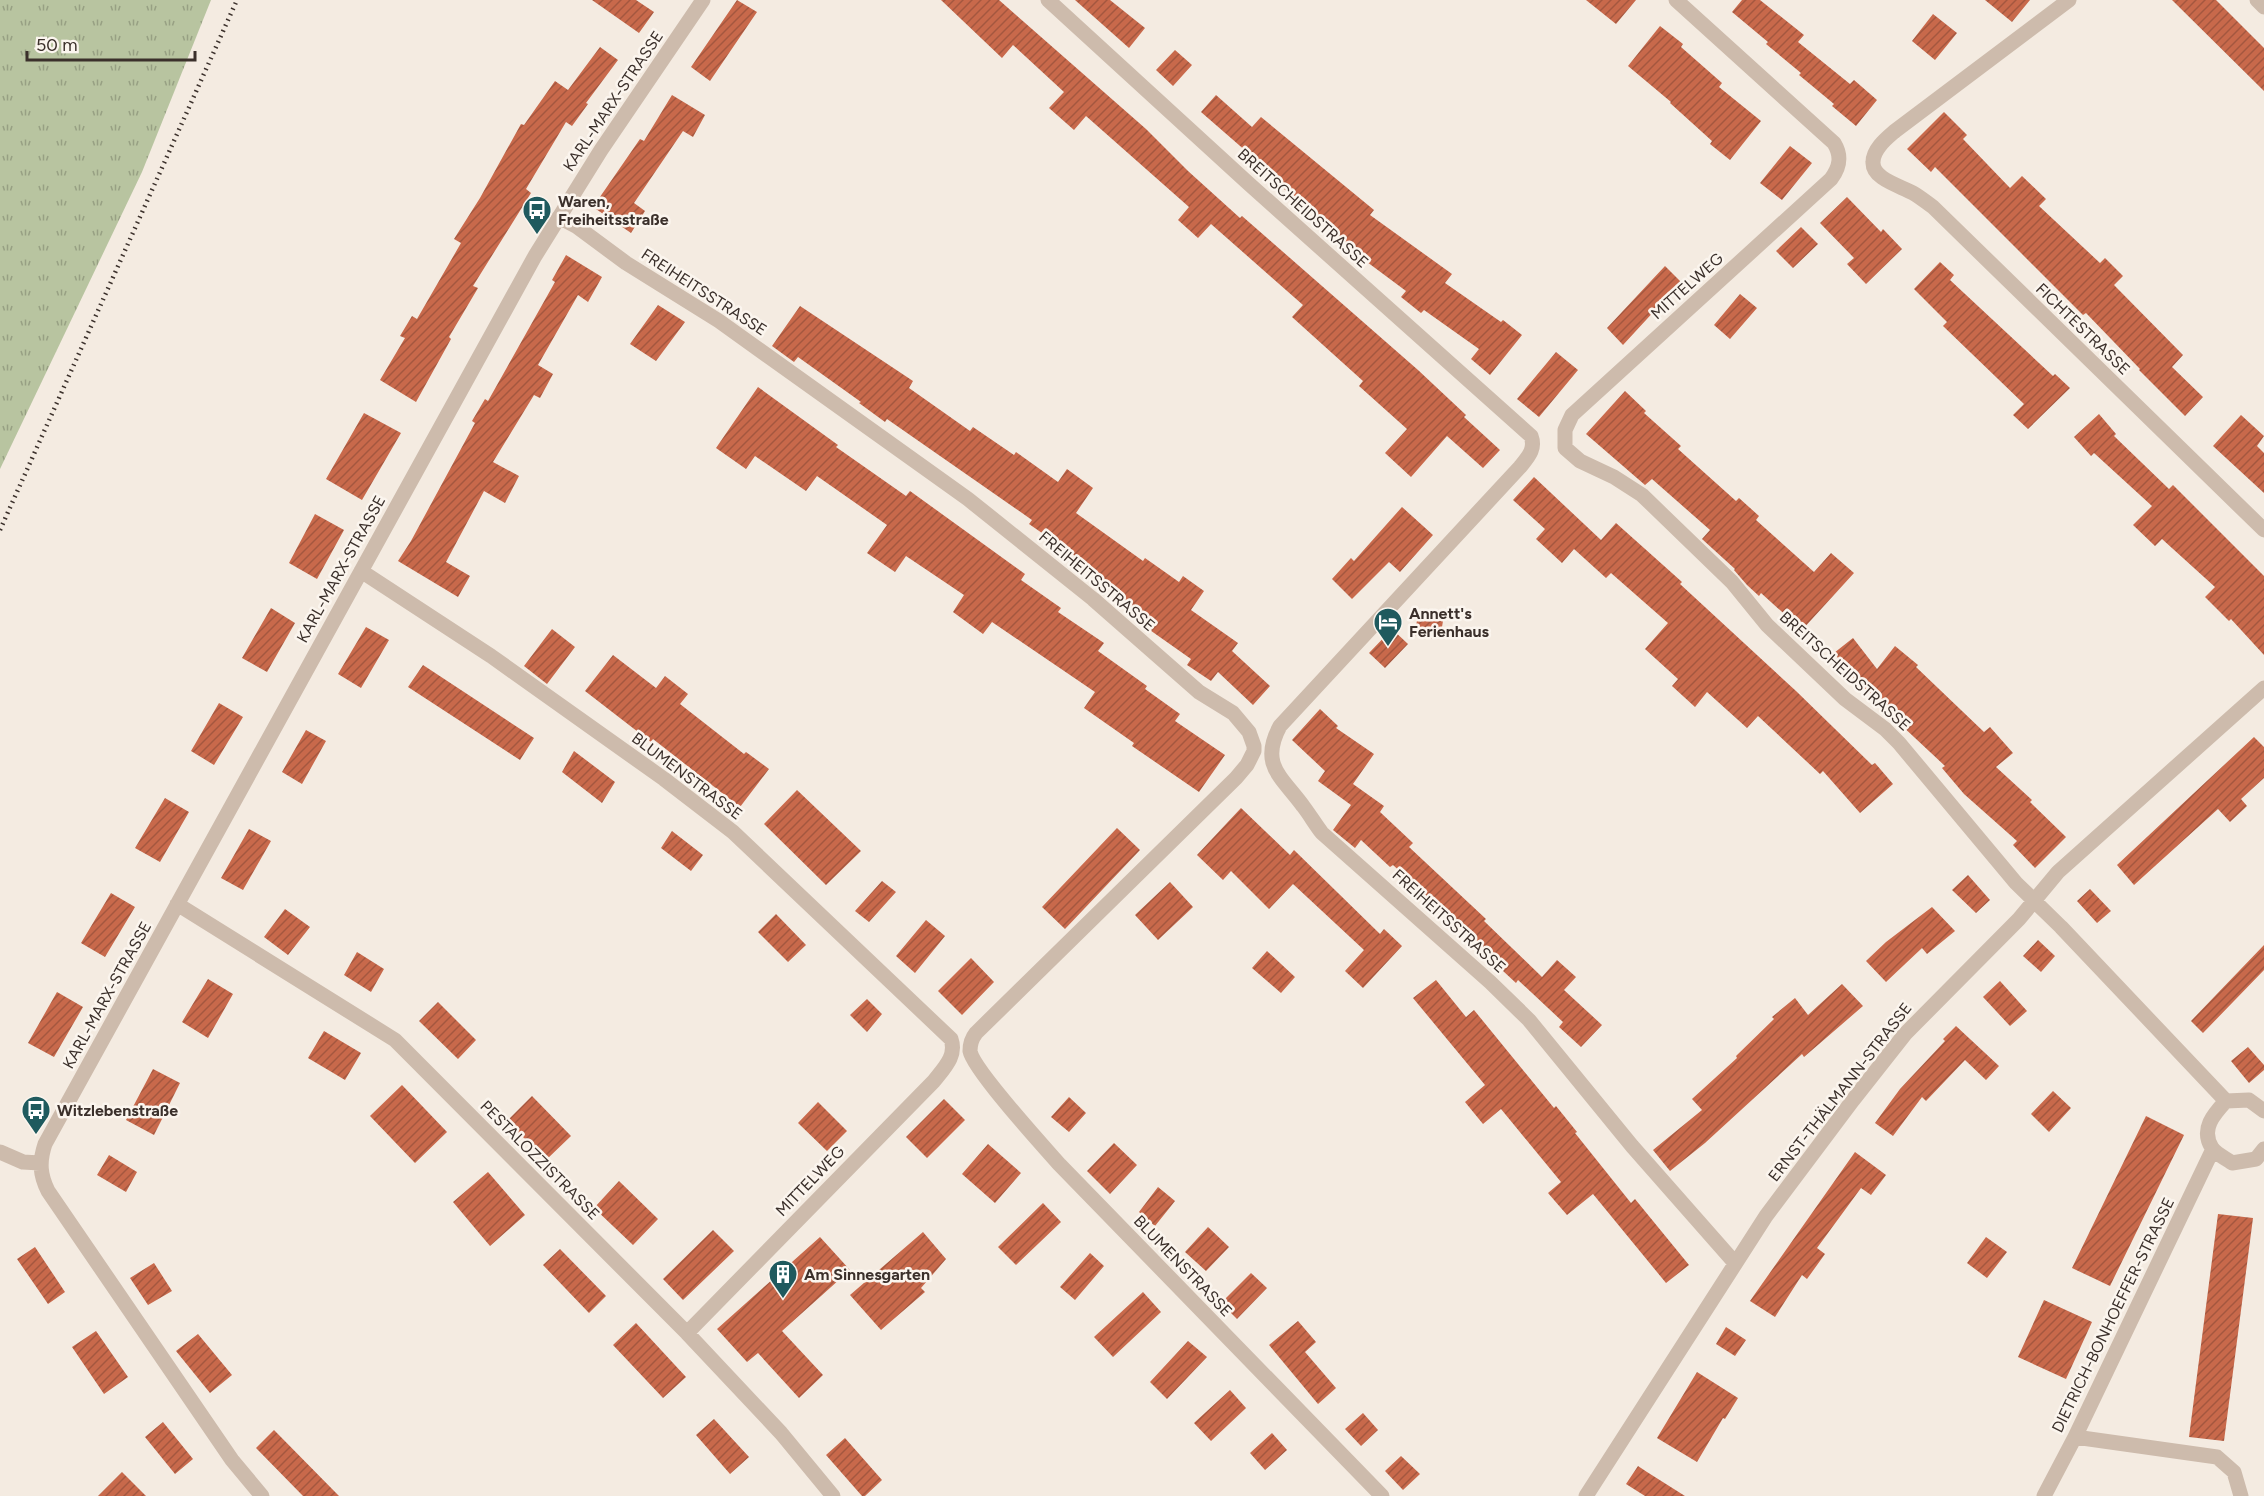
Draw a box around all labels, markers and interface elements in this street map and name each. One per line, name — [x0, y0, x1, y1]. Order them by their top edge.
scale bar — [27, 24, 195, 62]
street label: KARL-MARX-STRASSE — [559, 27, 667, 175]
text: 50 m — [36, 34, 78, 56]
street label: BREITSCHEIDSTRASSE — [1234, 144, 1372, 272]
place label: Waren, Freiheitsstraße — [558, 192, 669, 229]
bus stop icon: Waren, Freiheitsstraße — [521, 194, 553, 236]
street label: FREIHEITSSTRASSE — [638, 244, 770, 340]
street label: MITTELWEG — [1647, 249, 1727, 323]
street label: FICHTESTRASSE — [2032, 279, 2134, 379]
street label: KARL-MARX-STRASSE — [293, 492, 389, 646]
street label: FREIHEITSSTRASSE — [1035, 527, 1159, 635]
place label: Annett's Ferienhaus — [1409, 604, 1490, 641]
hotel icon: Annett's Ferienhaus — [1372, 606, 1404, 648]
street label: BREITSCHEIDSTRASSE — [1776, 607, 1914, 735]
street label: BLUMENSTRASSE — [628, 728, 746, 824]
street label: FREIHEITSSTRASSE — [1389, 865, 1509, 977]
street label: KARL-MARX-STRASSE — [59, 918, 155, 1072]
street label: ERNST-THÄLMANN-STRASSE — [1764, 999, 1916, 1185]
bus stop icon: Witzlebenstraße — [20, 1094, 52, 1136]
street label: PESTALOZZISTRASSE — [476, 1096, 604, 1224]
place label: Witzlebenstraße — [57, 1101, 178, 1120]
street label: MITTELWEG — [772, 1142, 848, 1220]
street label: DIETRICH-BONHOEFFER-STRASSE — [2048, 1194, 2178, 1436]
street label: BLUMENSTRASSE — [1130, 1211, 1236, 1321]
building icon: Am Sinnesgarten — [767, 1258, 799, 1300]
place label: Am Sinnesgarten — [804, 1265, 930, 1284]

